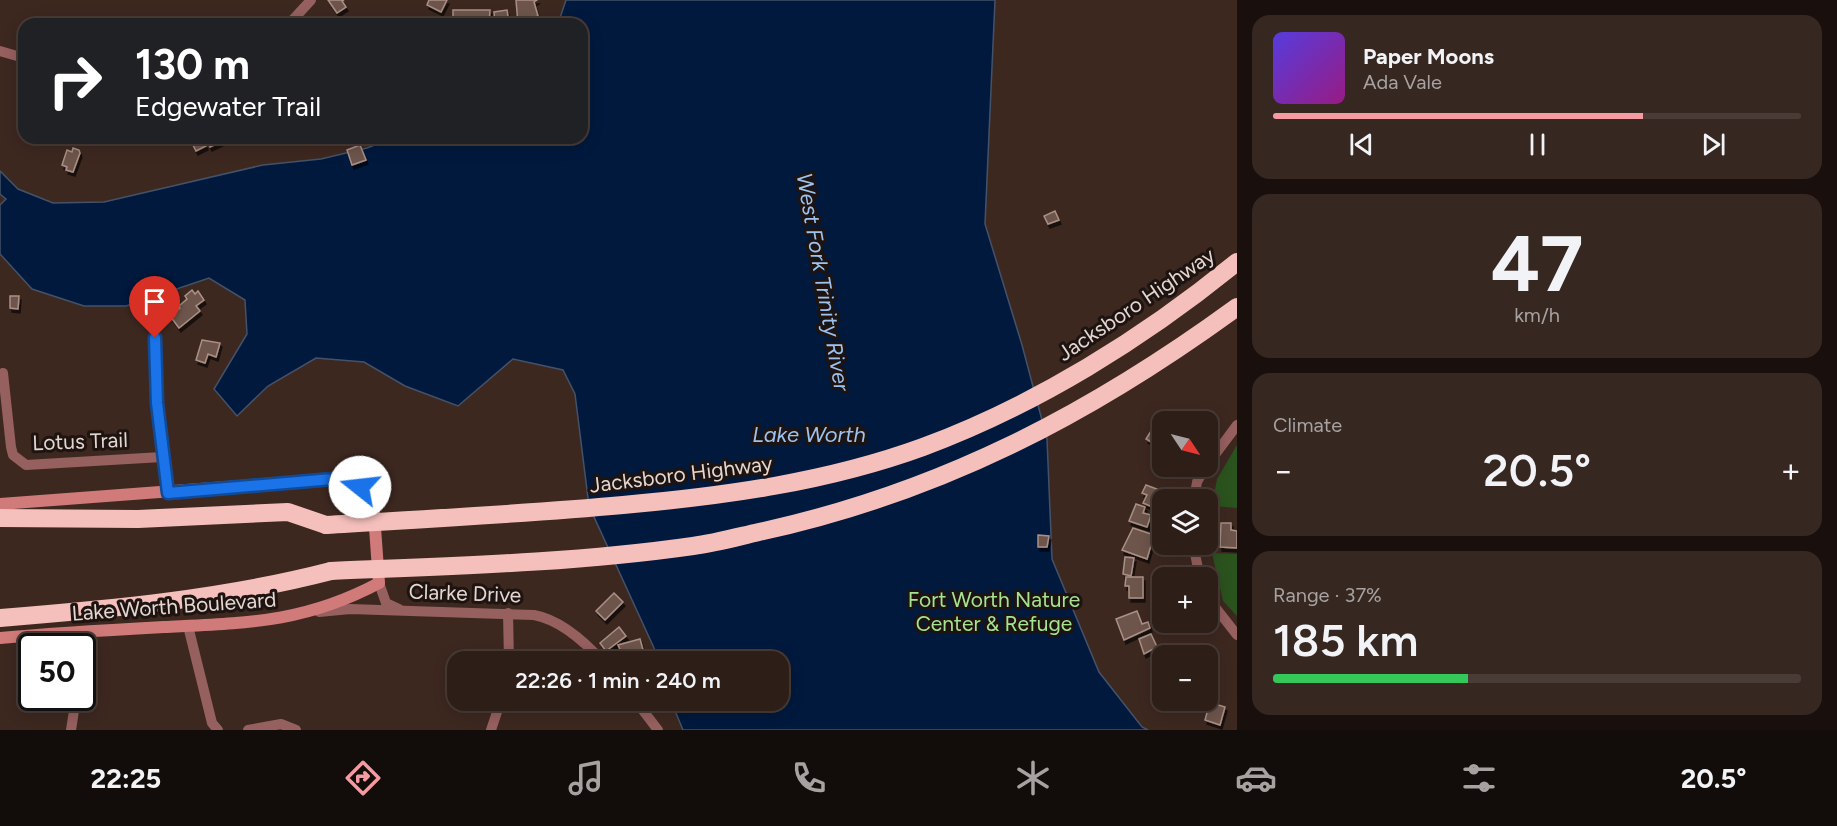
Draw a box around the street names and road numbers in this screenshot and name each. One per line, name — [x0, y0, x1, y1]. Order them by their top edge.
street label: Jacksboro Highway — [1053, 242, 1219, 366]
street label: Lotus Trail — [32, 427, 128, 455]
street label: Jacksboro Highway — [588, 450, 774, 498]
street label: Clarke Drive — [408, 579, 522, 607]
street label: Lake Worth Boulevard — [71, 586, 277, 626]

